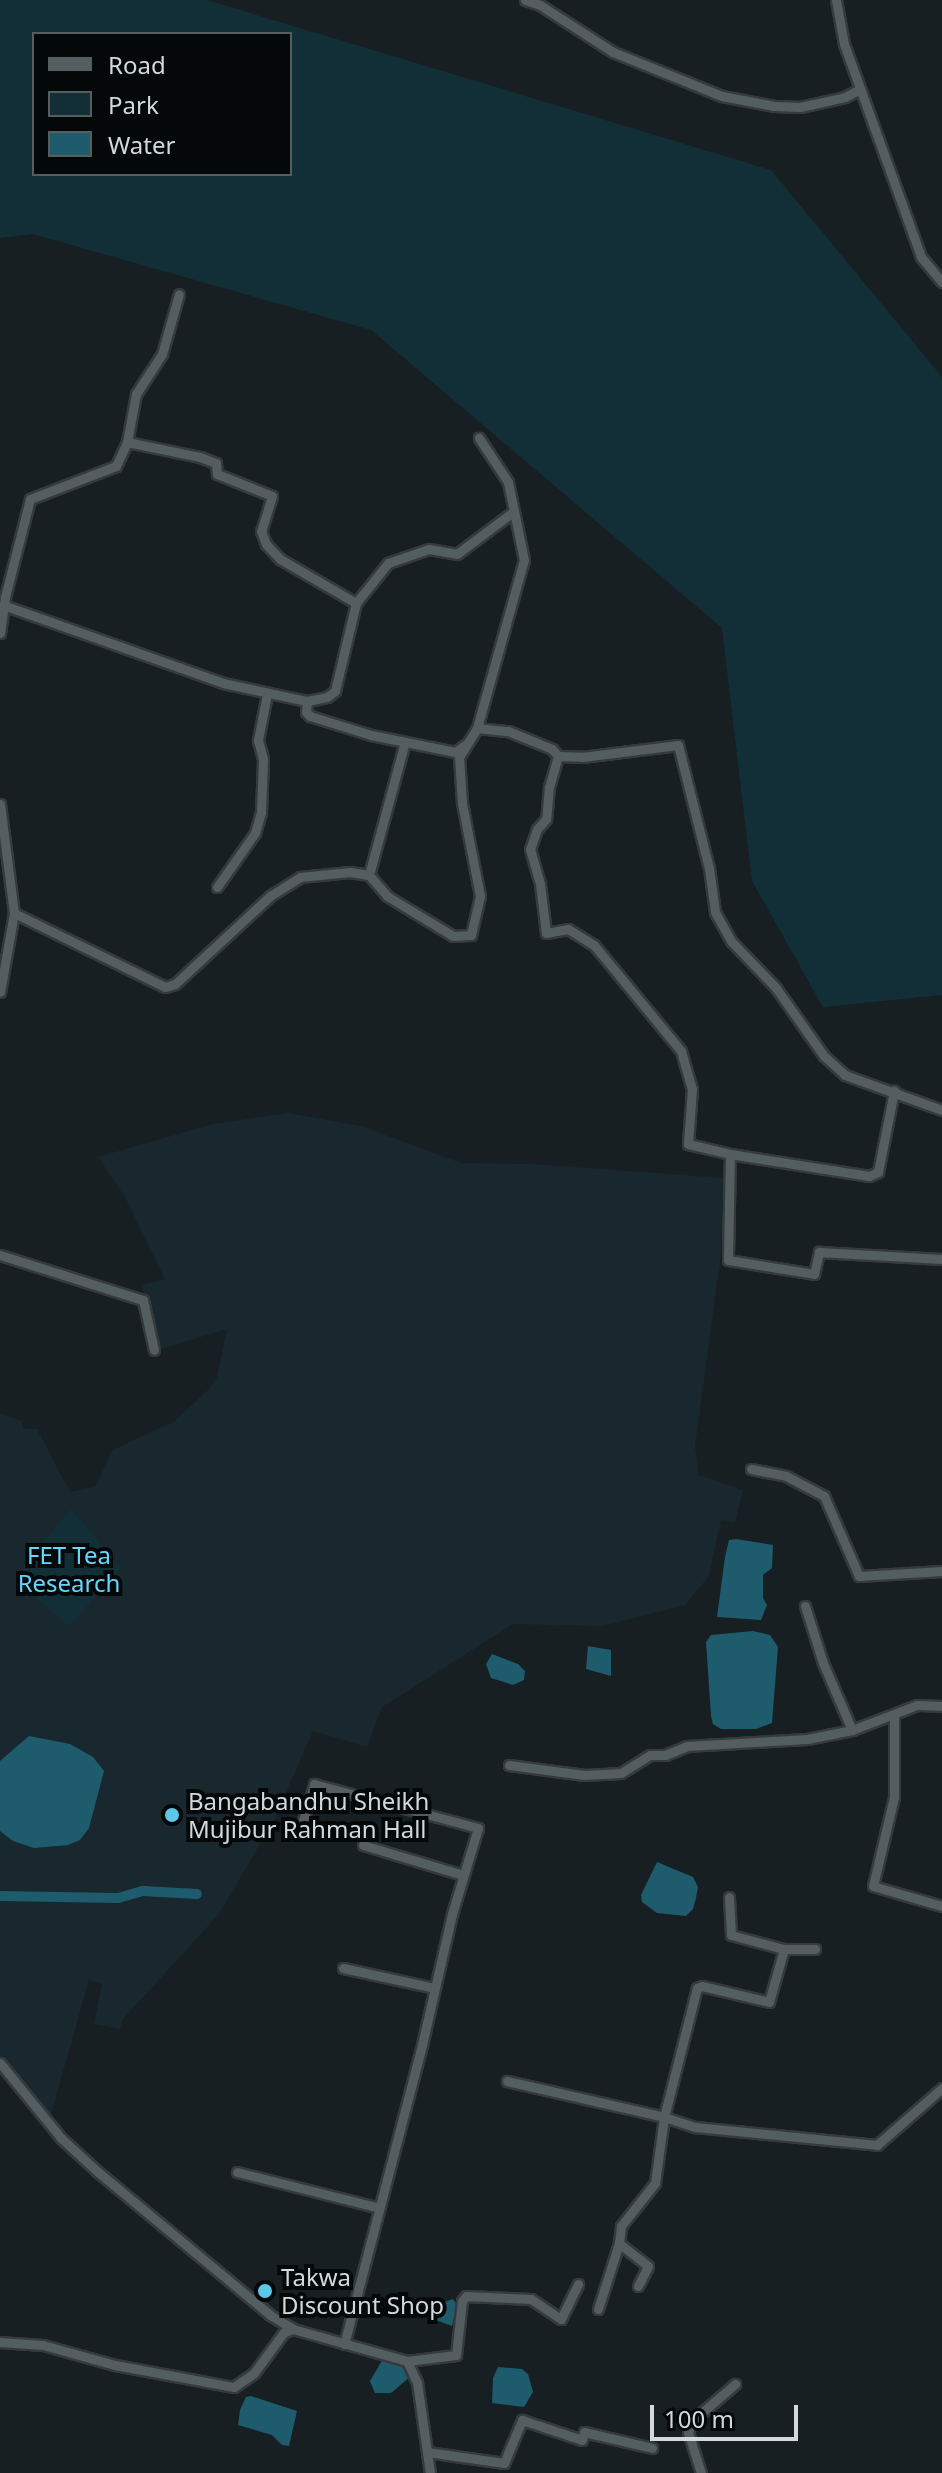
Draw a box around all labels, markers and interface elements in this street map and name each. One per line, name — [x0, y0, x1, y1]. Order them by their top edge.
legend — [32, 32, 292, 176]
text: Road — [108, 48, 166, 81]
text: Park — [108, 88, 159, 121]
text: Water — [108, 128, 175, 161]
park label: FET Tea Research — [18, 1541, 120, 1597]
place label: Bangabandhu Sheikh Mujibur Rahman Hall — [188, 1787, 429, 1843]
marker: Bangabandhu Sheikh Mujibur Rahman Hall — [163, 1806, 181, 1824]
place label: Takwa Discount Shop — [281, 2263, 444, 2319]
marker: Takwa Discount Shop — [256, 2282, 274, 2300]
scale bar — [654, 2389, 802, 2439]
text: 100 m — [664, 2402, 734, 2435]

